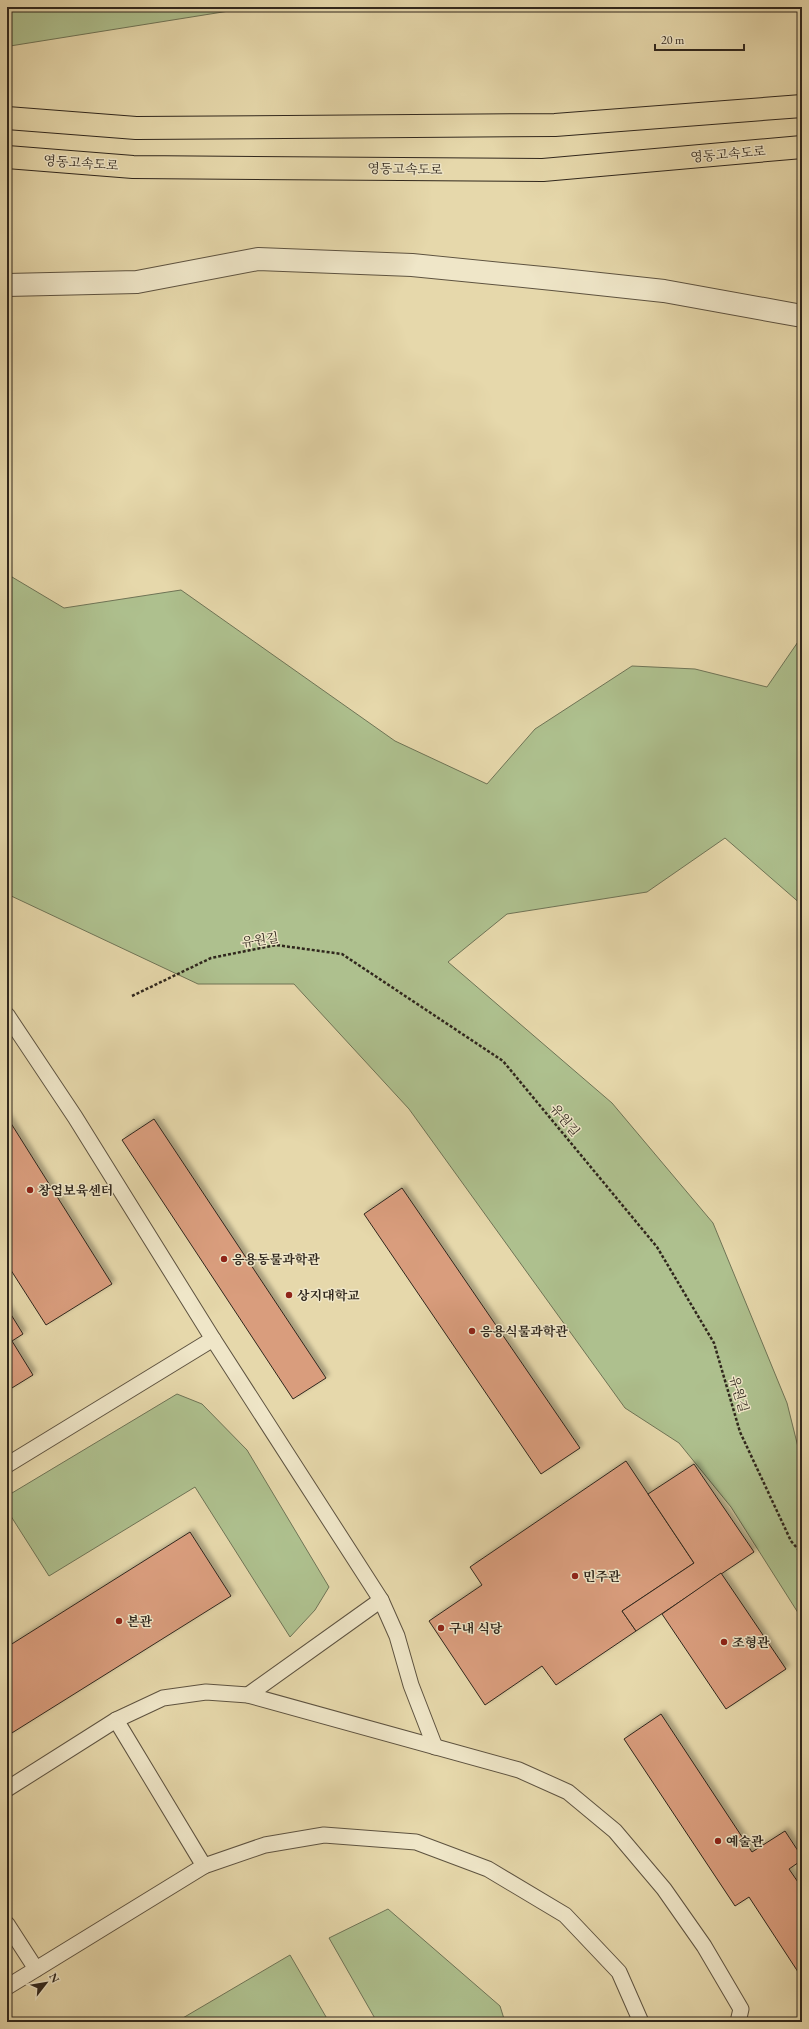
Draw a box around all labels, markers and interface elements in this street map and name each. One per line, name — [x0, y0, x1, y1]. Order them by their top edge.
scale bar — [655, 26, 744, 52]
text: 20 m — [661, 32, 685, 48]
street label: 영동고속도로 — [690, 142, 767, 166]
street label: 영동고속도로 — [43, 152, 120, 174]
street label: 영동고속도로 — [367, 160, 443, 178]
street label: 유원길 — [240, 929, 280, 951]
street label: 유원길 — [546, 1100, 584, 1140]
place label: 창업보육센터 — [38, 1182, 113, 1199]
marker: 창업보육센터 — [25, 1185, 35, 1195]
place label: 응용동물과학관 — [232, 1251, 320, 1268]
marker: 응용동물과학관 — [219, 1254, 229, 1264]
place label: 상지대학교 — [297, 1287, 360, 1304]
marker: 상지대학교 — [284, 1290, 294, 1300]
place label: 응용식물과학관 — [480, 1323, 568, 1340]
marker: 응용식물과학관 — [467, 1326, 477, 1336]
street label: 유원길 — [726, 1374, 752, 1414]
place label: 민주관 — [583, 1568, 621, 1585]
marker: 민주관 — [570, 1571, 580, 1581]
place label: 본관 — [127, 1613, 153, 1630]
marker: 본관 — [114, 1616, 124, 1626]
place label: 구내 식당 — [449, 1620, 503, 1637]
marker: 구내 식당 — [436, 1623, 446, 1633]
place label: 조형관 — [732, 1634, 770, 1651]
marker: 조형관 — [719, 1637, 729, 1647]
place label: 예술관 — [726, 1833, 764, 1850]
marker: 예술관 — [713, 1836, 723, 1846]
north arrow — [26, 1963, 66, 2003]
text: N — [46, 1970, 63, 1985]

